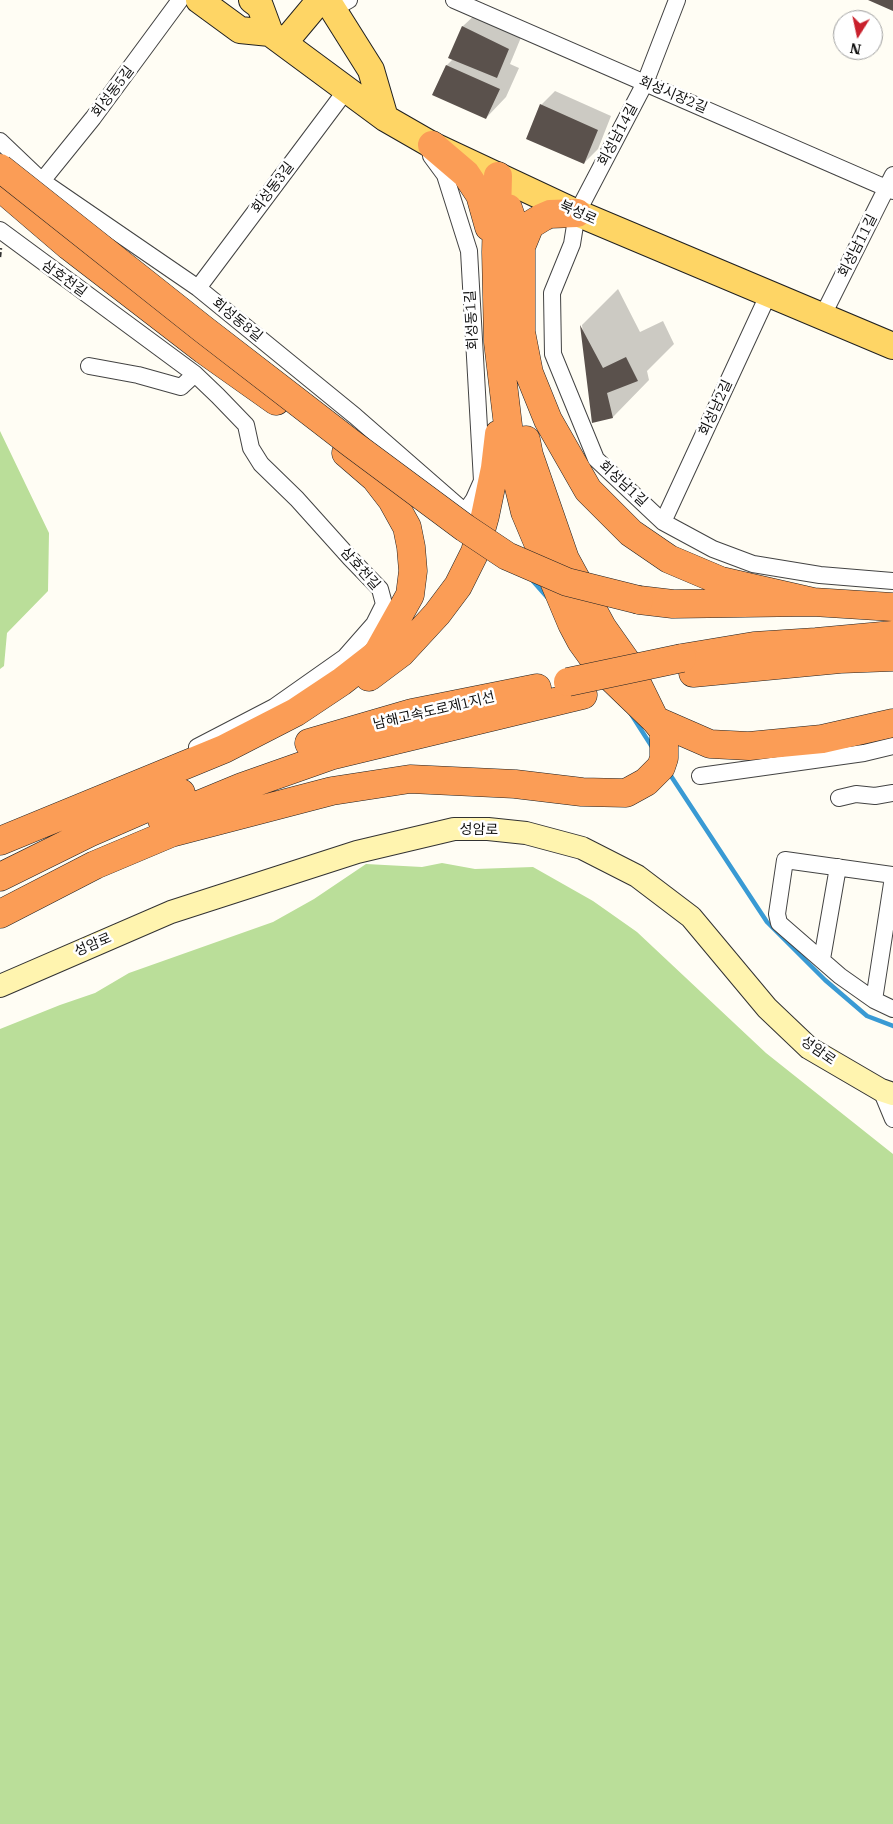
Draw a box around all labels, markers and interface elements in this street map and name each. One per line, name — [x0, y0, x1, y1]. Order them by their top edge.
north arrow — [833, 10, 883, 60]
text: N — [849, 39, 863, 59]
street label: 회성동5길 — [88, 63, 138, 121]
street label: 회성시장2길 — [636, 73, 710, 117]
street label: 회성남14길 — [595, 101, 641, 169]
street label: 회성동3길 — [248, 159, 298, 217]
street label: 북성로 — [557, 197, 599, 229]
street label: 회성남11길 — [835, 212, 881, 280]
street label: 삼호천길 — [38, 257, 90, 301]
street label: 회성동1길 — [462, 290, 482, 350]
street label: 회성동8길 — [208, 295, 266, 345]
street label: 회성남2길 — [696, 377, 736, 439]
street label: 회성남1길 — [595, 457, 651, 511]
street label: 삼호천길 — [337, 544, 383, 594]
street label: 남해고속도로제1지선 — [372, 689, 496, 733]
street label: 성암로 — [460, 821, 498, 839]
street label: 성암로 — [72, 930, 114, 960]
street label: 성암로 — [797, 1033, 839, 1069]

